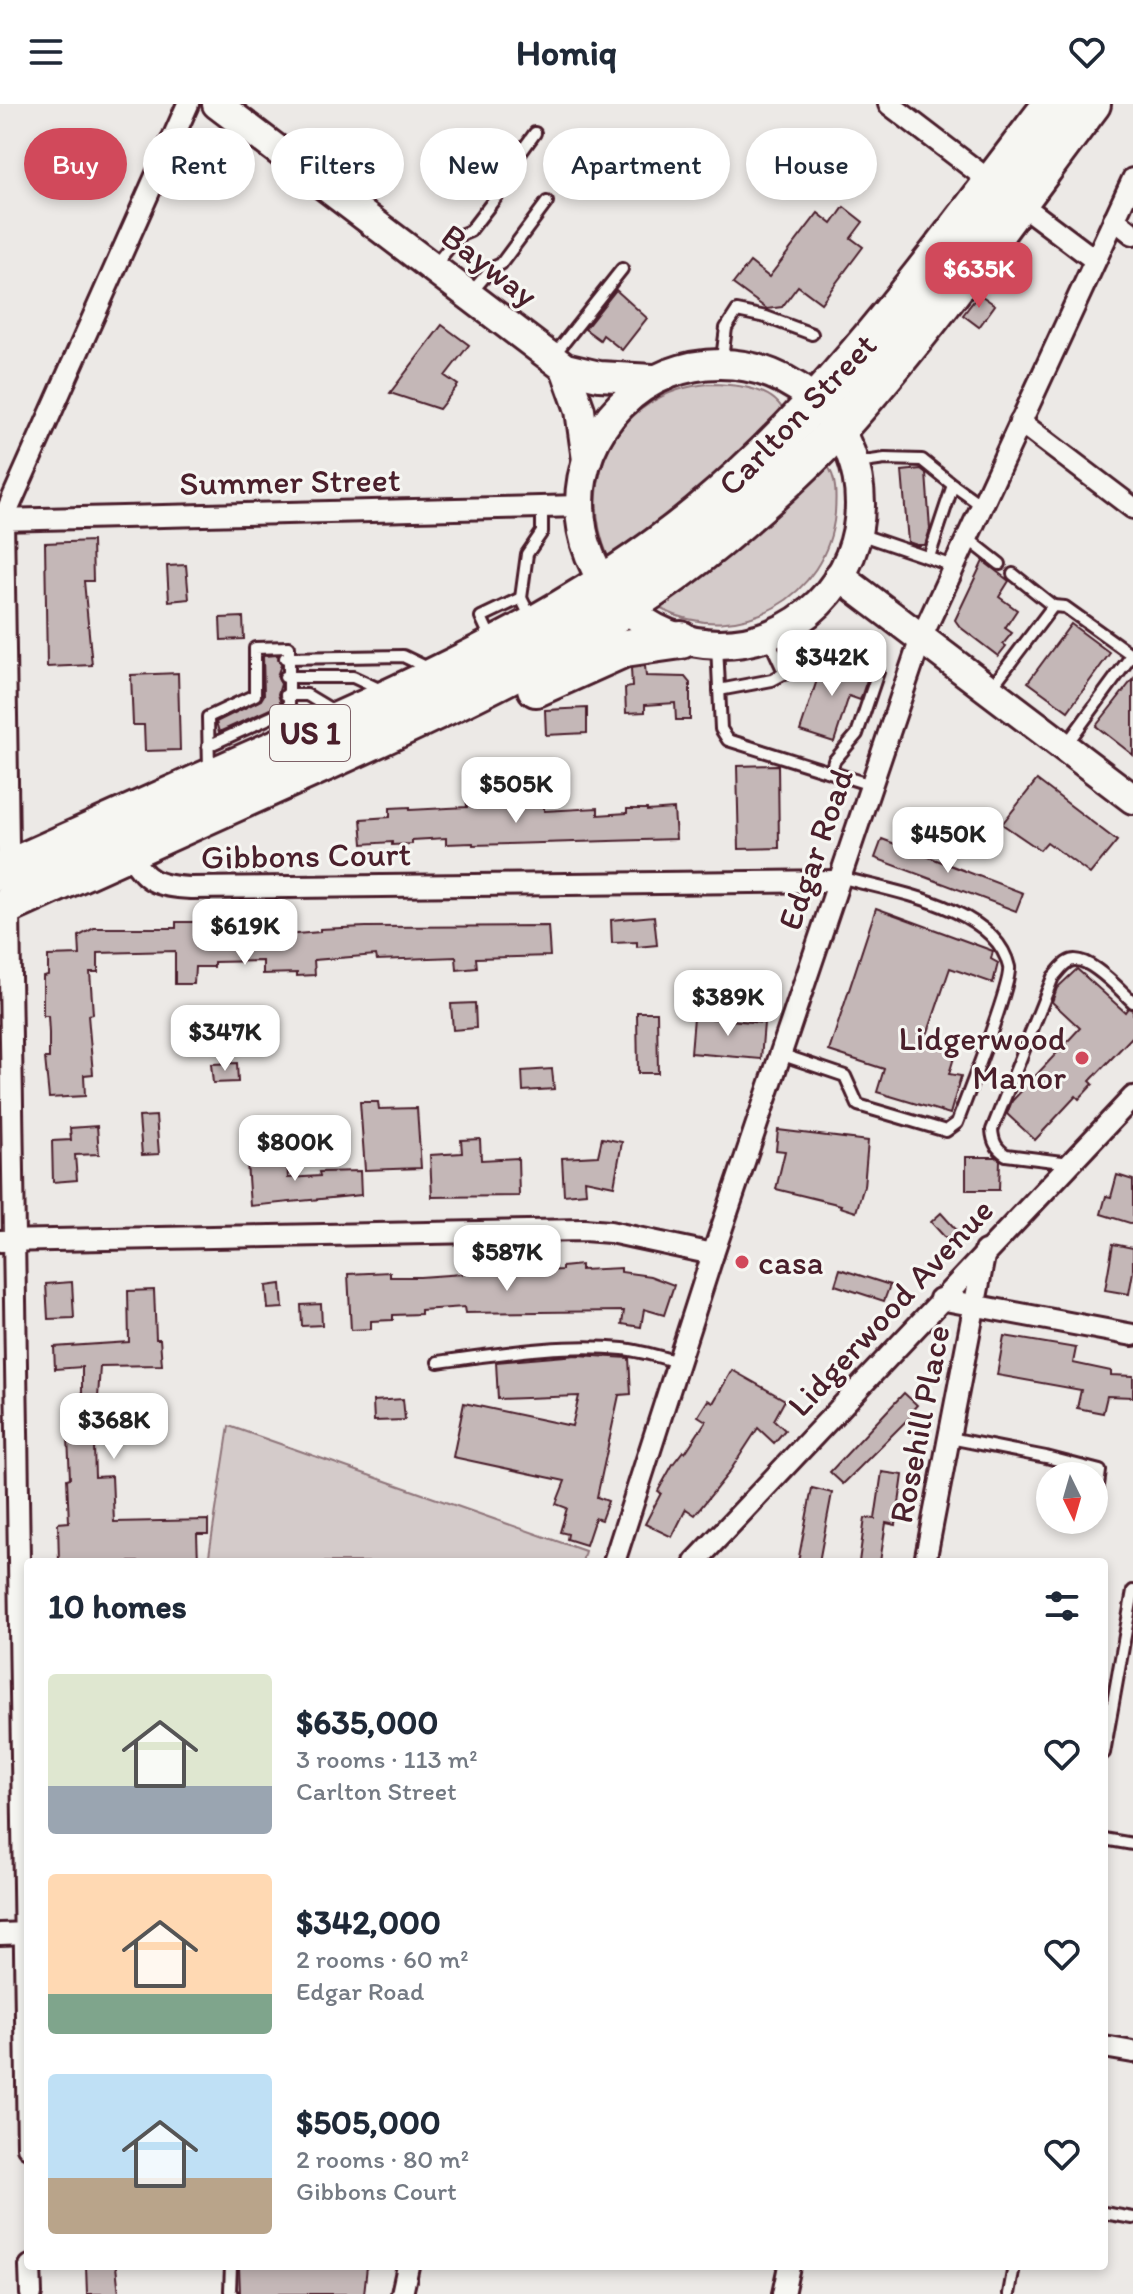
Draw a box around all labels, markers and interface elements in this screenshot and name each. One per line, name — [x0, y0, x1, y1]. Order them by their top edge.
icon: menu — [24, 30, 68, 74]
icon: heart — [1065, 30, 1109, 74]
text: Homiq — [516, 31, 617, 74]
chip: Buy — [24, 128, 127, 200]
chip: Rent — [143, 128, 255, 200]
chip: Filters — [271, 128, 404, 200]
chip: New — [420, 128, 527, 200]
chip: Apartment — [543, 128, 730, 200]
chip: House — [746, 128, 877, 200]
street label: Bayway — [433, 215, 546, 316]
pin: $635K — [923, 242, 1035, 310]
text: $635K — [943, 252, 1015, 284]
street label: Carlton Street — [710, 324, 885, 504]
street label: Summer Street — [179, 459, 401, 504]
pin: $342K — [776, 630, 888, 698]
text: $342K — [795, 640, 869, 672]
road number: US 1 — [270, 705, 350, 761]
pin: $505K — [460, 757, 572, 825]
street label: Edgar Road — [769, 763, 862, 935]
text: $505K — [479, 767, 553, 799]
pin: $450K — [892, 807, 1004, 875]
text: $450K — [910, 817, 986, 849]
street label: Gibbons Court — [200, 833, 412, 878]
pin: $619K — [189, 899, 301, 967]
text: $619K — [210, 909, 280, 941]
pin: $389K — [672, 970, 784, 1038]
text: $389K — [692, 980, 764, 1012]
pin: $347K — [169, 1005, 281, 1073]
text: $347K — [189, 1015, 261, 1047]
place label: Lidgerwood Manor — [898, 1018, 1066, 1098]
marker: Lidgerwood Manor — [1073, 1049, 1091, 1067]
pin: $800K — [239, 1115, 351, 1183]
text: $800K — [257, 1125, 333, 1157]
street label: Lidgerwood Avenue — [779, 1190, 1002, 1425]
pin: $587K — [451, 1225, 563, 1293]
text: $587K — [472, 1235, 542, 1267]
place label: casa — [758, 1242, 824, 1283]
marker: casa — [733, 1253, 751, 1271]
street label: Rosehill Place — [880, 1322, 959, 1527]
pin: $368K — [58, 1393, 170, 1461]
text: $368K — [78, 1403, 150, 1435]
north arrow — [1036, 1462, 1108, 1534]
map controls — [1036, 1462, 1108, 1534]
icon: filters — [1040, 1584, 1084, 1628]
text: 10 homes — [48, 1586, 187, 1627]
text: $635,000 — [296, 1702, 439, 1743]
icon: home — [112, 1706, 208, 1802]
icon: heart — [1040, 1732, 1084, 1776]
text: 3 rooms · 113 m² — [296, 1743, 478, 1775]
text: Carlton Street — [296, 1775, 457, 1807]
text: $342,000 — [296, 1902, 441, 1943]
icon: home — [112, 1906, 208, 2002]
icon: heart — [1040, 1932, 1084, 1976]
text: 2 rooms · 60 m² — [296, 1943, 469, 1975]
text: Edgar Road — [296, 1975, 424, 2007]
text: $505,000 — [296, 2102, 441, 2143]
icon: home — [112, 2106, 208, 2202]
icon: heart — [1040, 2132, 1084, 2176]
text: 2 rooms · 80 m² — [296, 2143, 469, 2175]
text: Gibbons Court — [296, 2175, 457, 2207]

